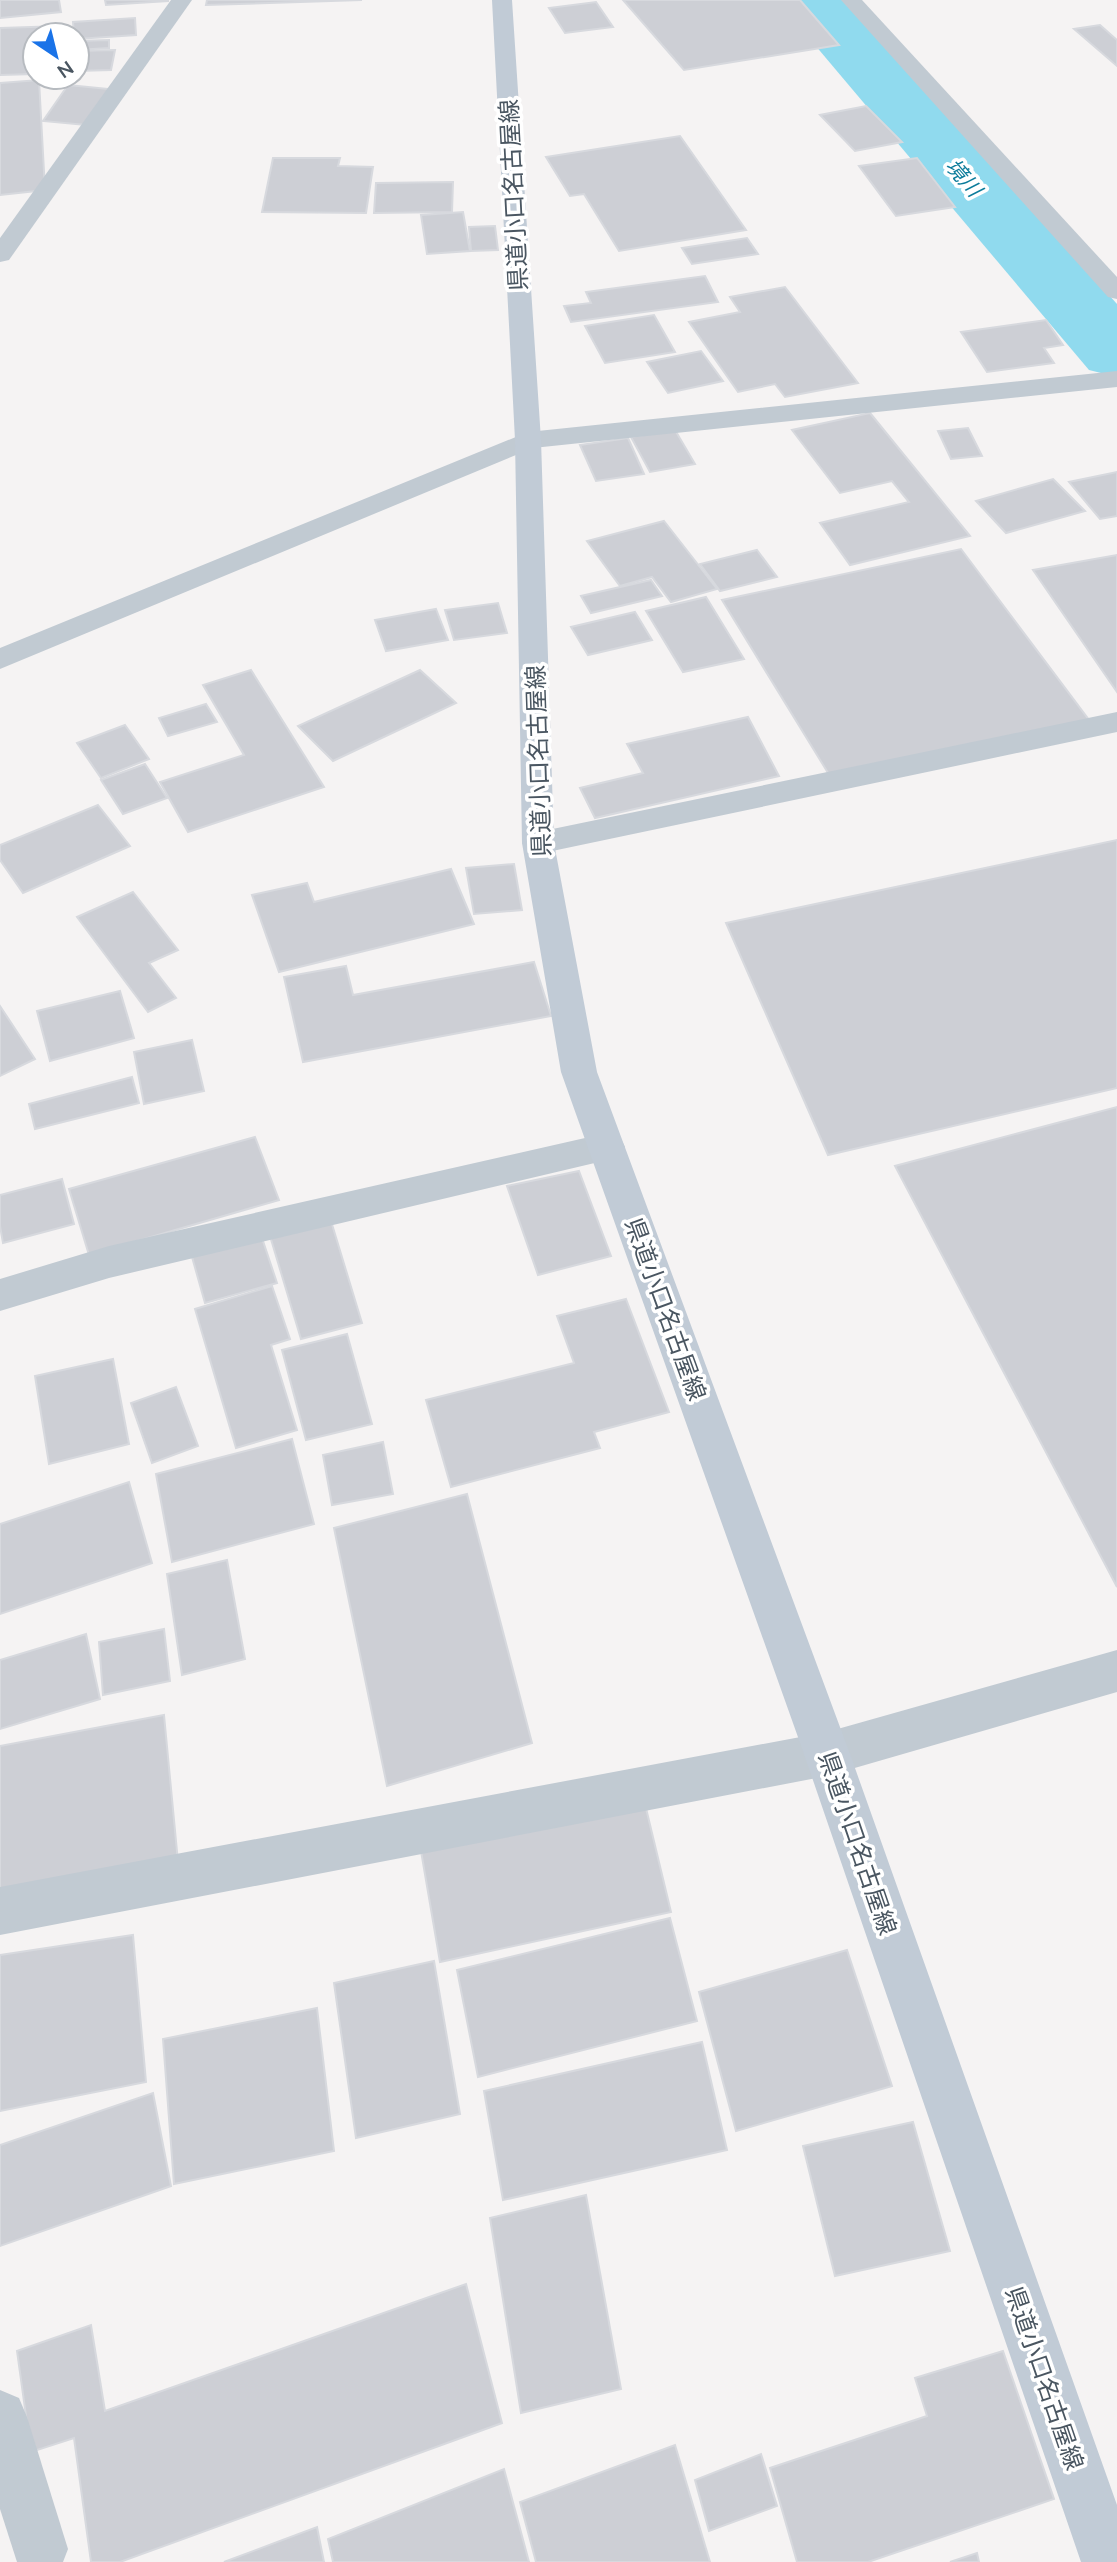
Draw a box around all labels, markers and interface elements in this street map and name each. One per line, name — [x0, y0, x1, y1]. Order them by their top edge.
north arrow — [21, 21, 91, 91]
text: N — [53, 56, 79, 84]
street label: 県道小口名古屋線 — [493, 98, 533, 292]
water label: 境川 — [940, 153, 989, 203]
street label: 県道小口名古屋線 — [520, 665, 556, 857]
street label: 県道小口名古屋線 — [619, 1214, 713, 1404]
street label: 県道小口名古屋線 — [813, 1747, 903, 1939]
street label: 県道小口名古屋線 — [1000, 2282, 1090, 2474]

